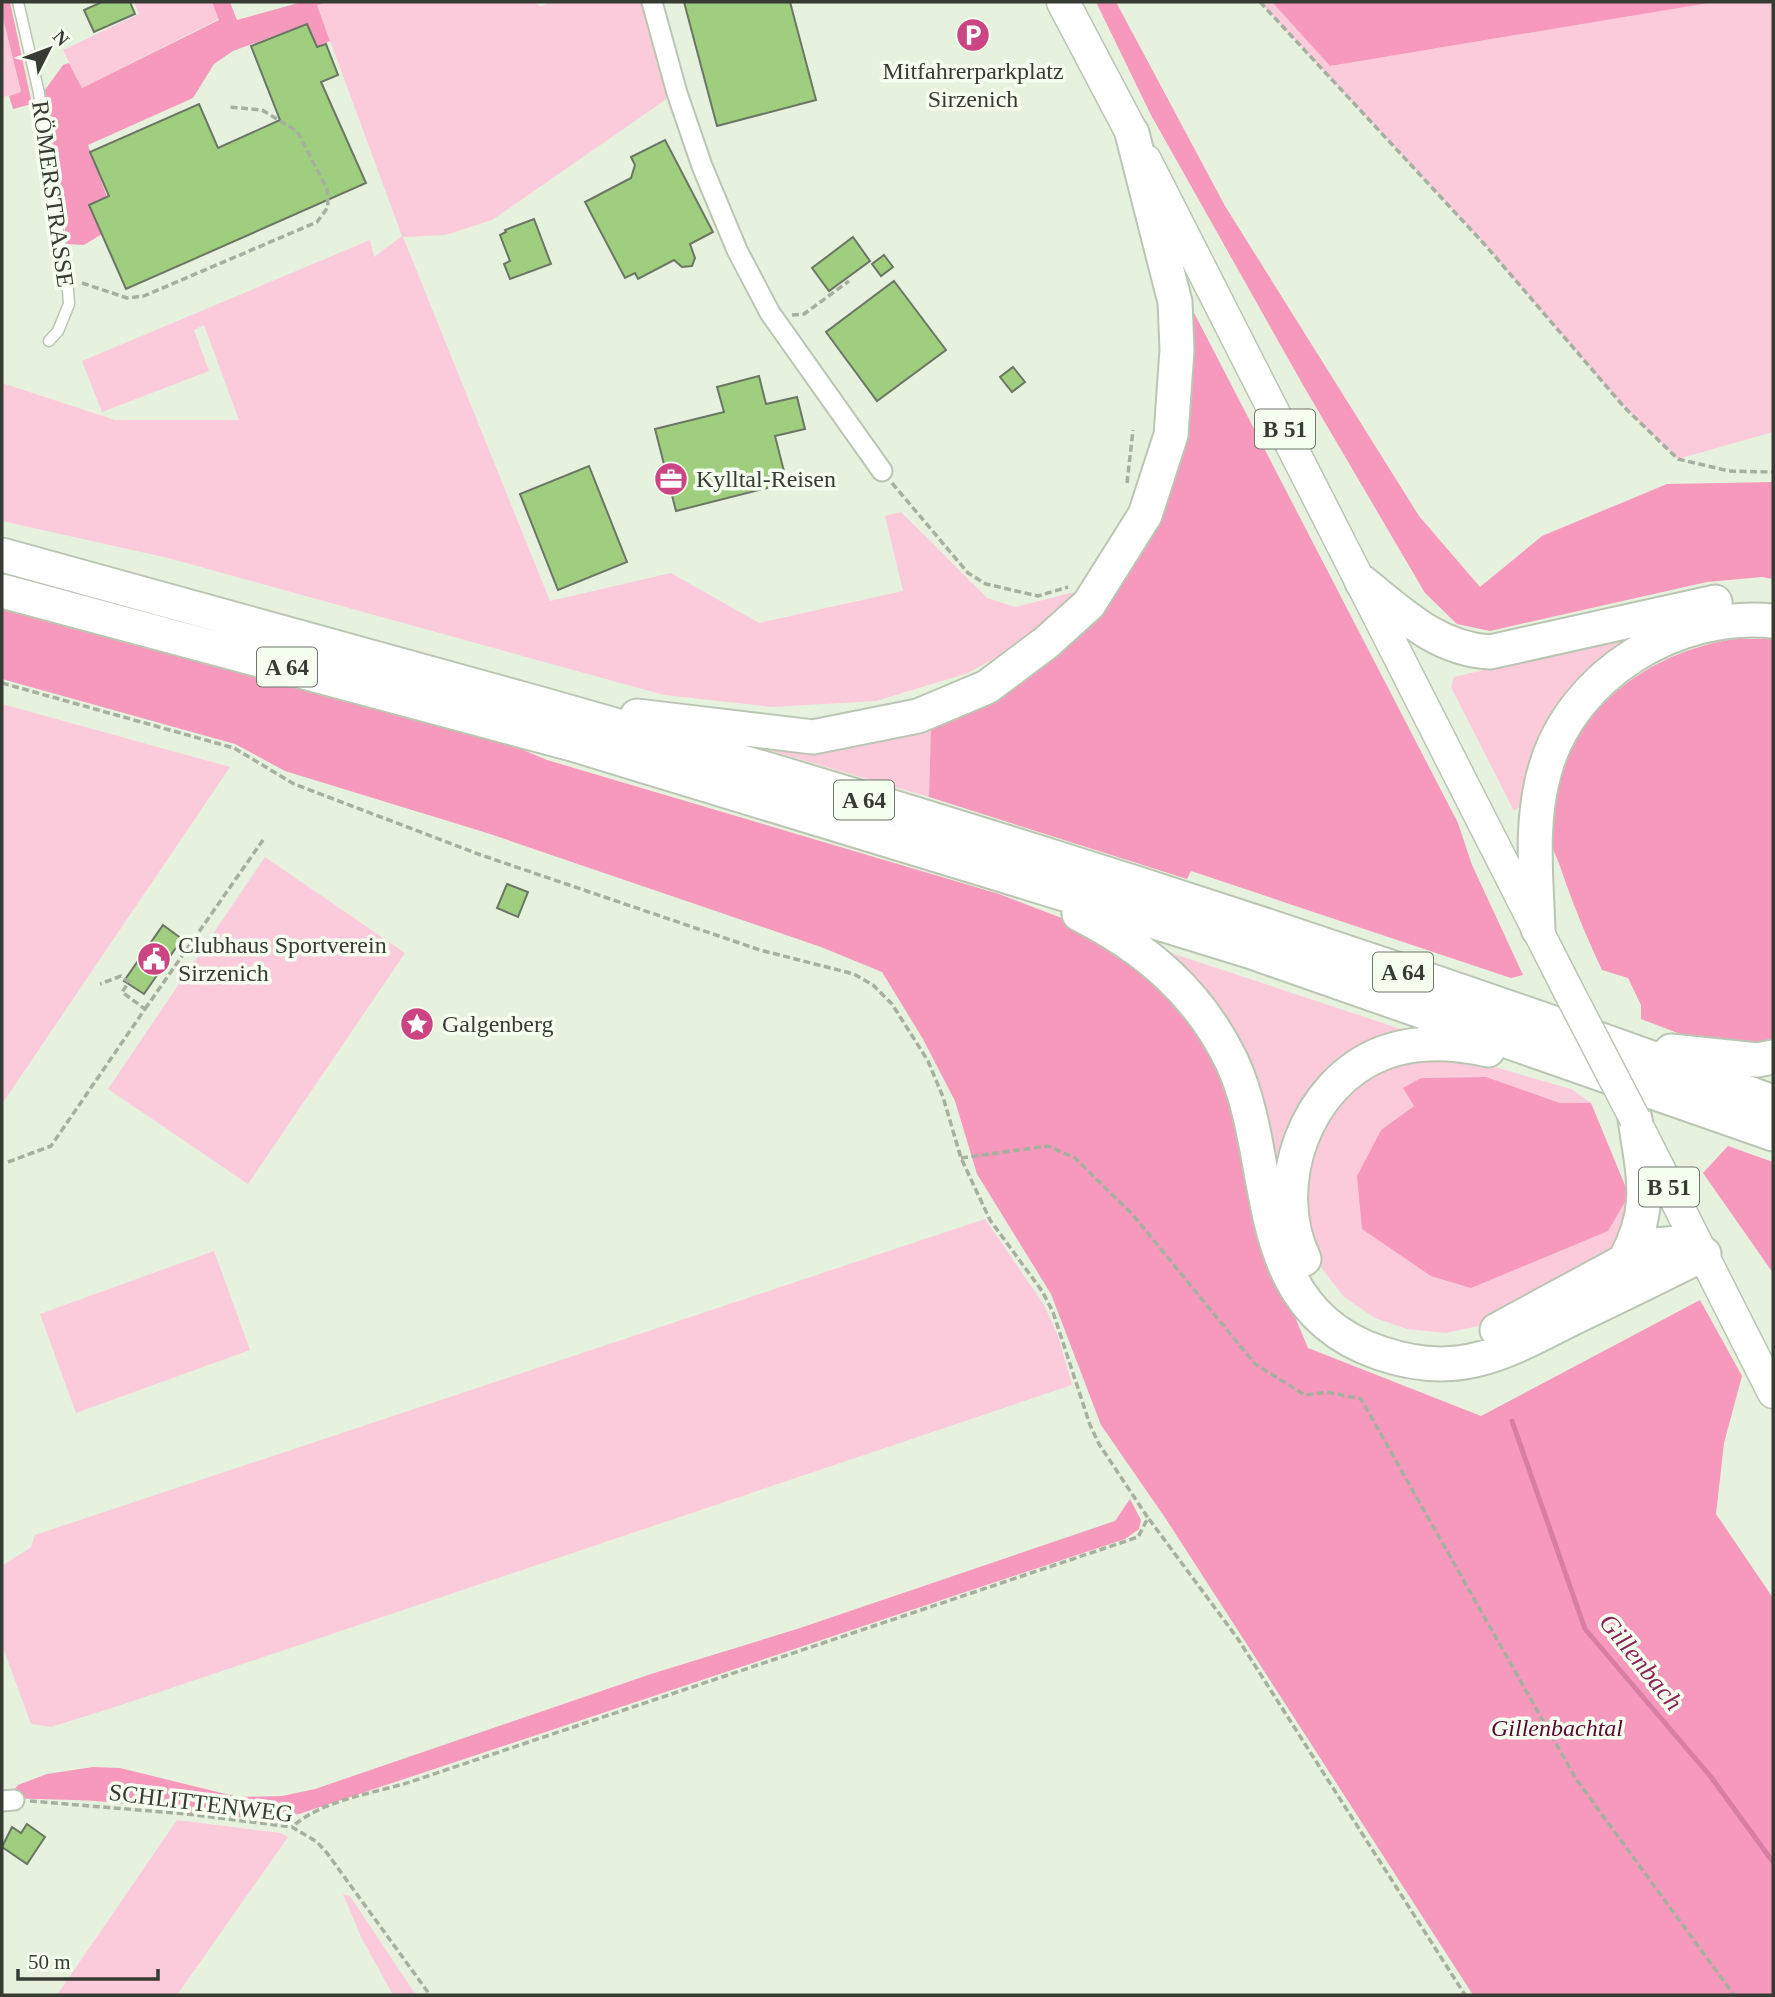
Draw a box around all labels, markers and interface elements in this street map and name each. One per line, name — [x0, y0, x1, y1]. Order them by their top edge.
north arrow — [14, 14, 84, 84]
parking icon: Mitfahrerparkplatz Sirzenich — [954, 16, 992, 54]
text: N — [49, 26, 74, 50]
place label: Mitfahrerparkplatz Sirzenich — [882, 58, 1064, 112]
street label: RÖMERSTRASSE — [27, 99, 79, 289]
road number: B 51 — [1255, 410, 1315, 448]
office icon: Kylltal-Reisen — [652, 460, 690, 498]
place label: Kylltal-Reisen — [696, 466, 836, 492]
road number: A 64 — [257, 648, 317, 687]
road number: A 64 — [834, 780, 894, 820]
place label: Clubhaus Sportverein Sirzenich — [178, 932, 387, 986]
public building icon: Clubhaus Sportverein Sirzenich — [135, 940, 173, 978]
road number: A 64 — [1373, 953, 1433, 992]
place icon: Galgenberg — [398, 1005, 436, 1043]
place label: Galgenberg — [442, 1011, 554, 1037]
road number: B 51 — [1639, 1168, 1699, 1206]
water label: Gillenbach — [1593, 1608, 1689, 1716]
park label: Gillenbachtal — [1491, 1715, 1623, 1741]
street label: SCHLITTENWEG — [107, 1779, 295, 1827]
scale bar — [18, 1938, 158, 1982]
text: 50 m — [28, 1950, 71, 1974]

